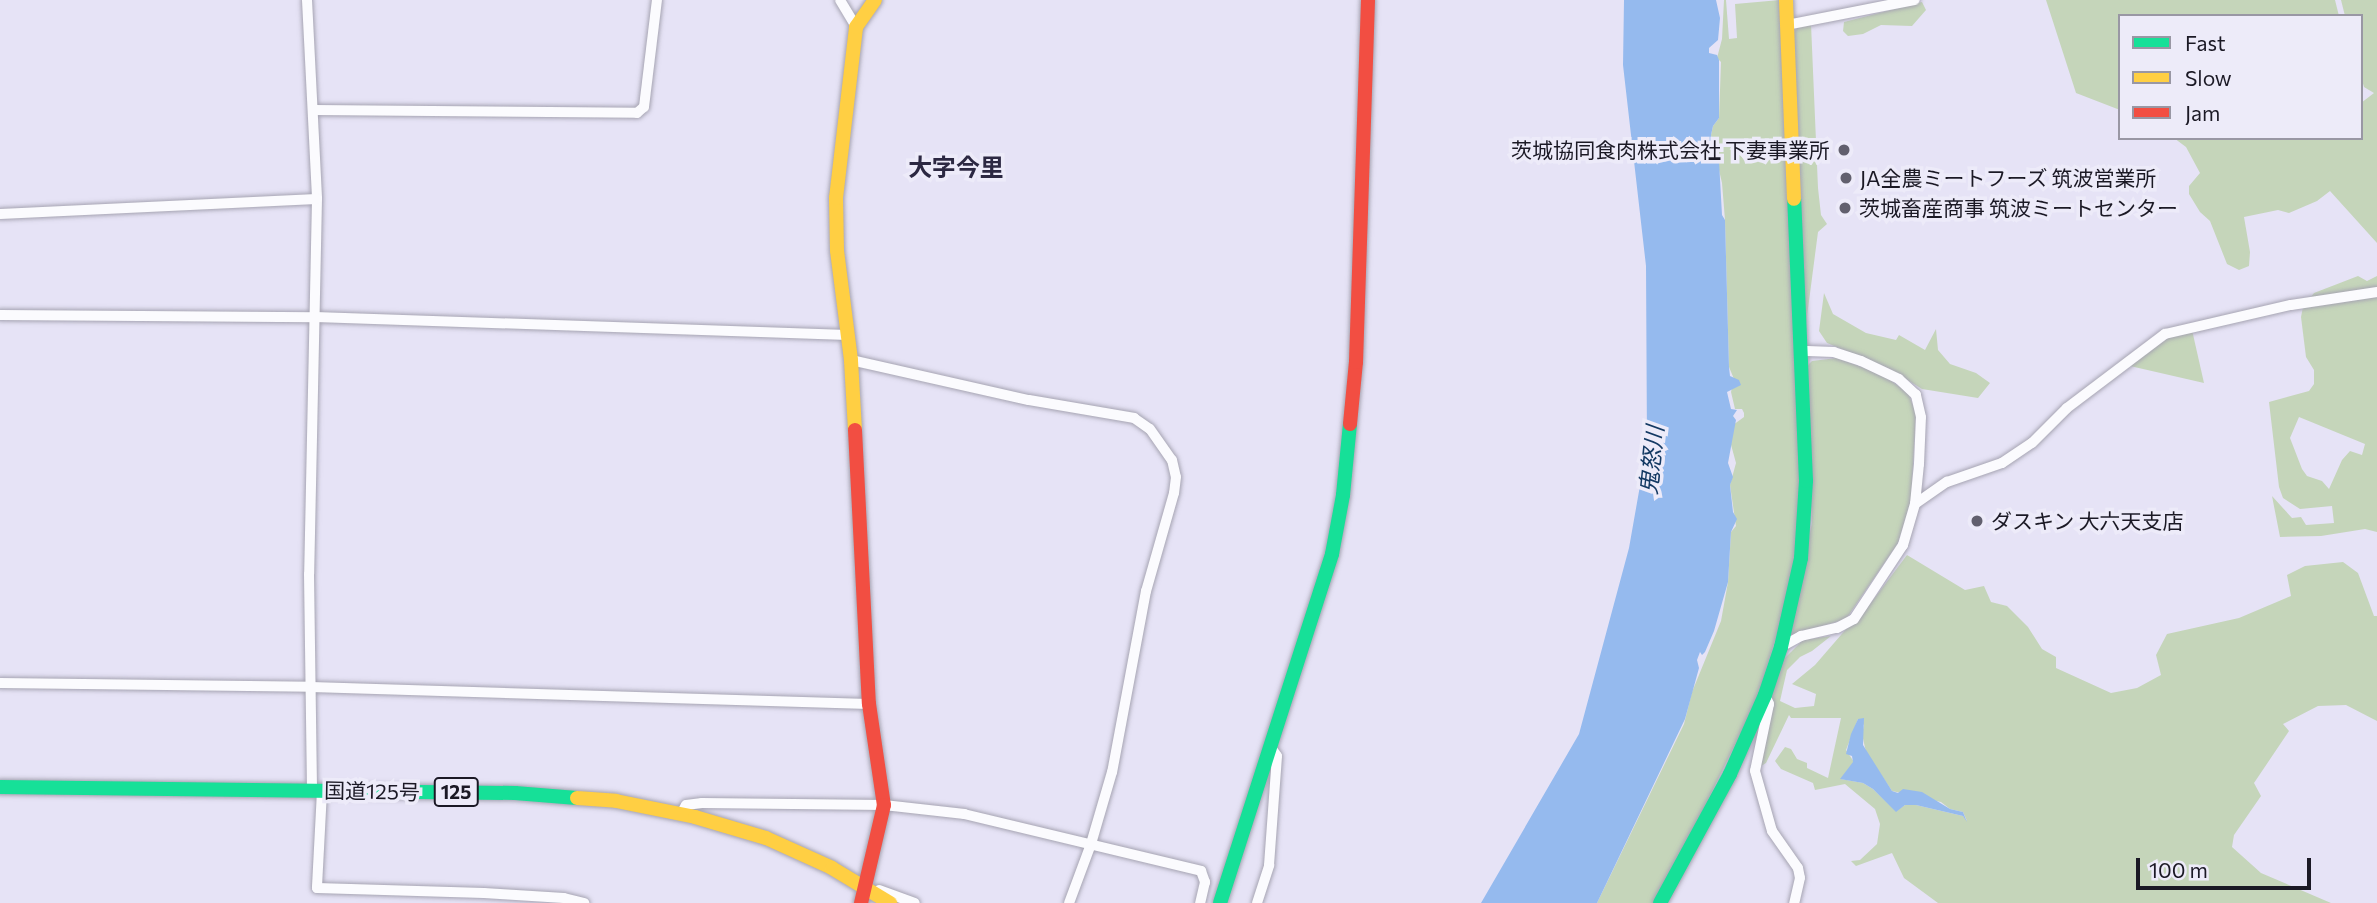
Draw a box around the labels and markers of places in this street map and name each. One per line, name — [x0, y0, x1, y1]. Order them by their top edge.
place label: 茨城協同食肉株式会社 下妻事業所 — [1511, 137, 1830, 163]
marker: 茨城協同食肉株式会社 下妻事業所 — [1836, 142, 1852, 158]
place label: JA全農ミートフーズ 筑波営業所 — [1860, 165, 2158, 191]
marker: JA全農ミートフーズ 筑波営業所 — [1838, 170, 1854, 186]
place label: 茨城畜産商事 筑波ミートセンター — [1859, 195, 2178, 221]
marker: 茨城畜産商事 筑波ミートセンター — [1837, 200, 1853, 216]
place label: ダスキン 大六天支店 — [1991, 508, 2184, 534]
marker: ダスキン 大六天支店 — [1969, 513, 1985, 529]

